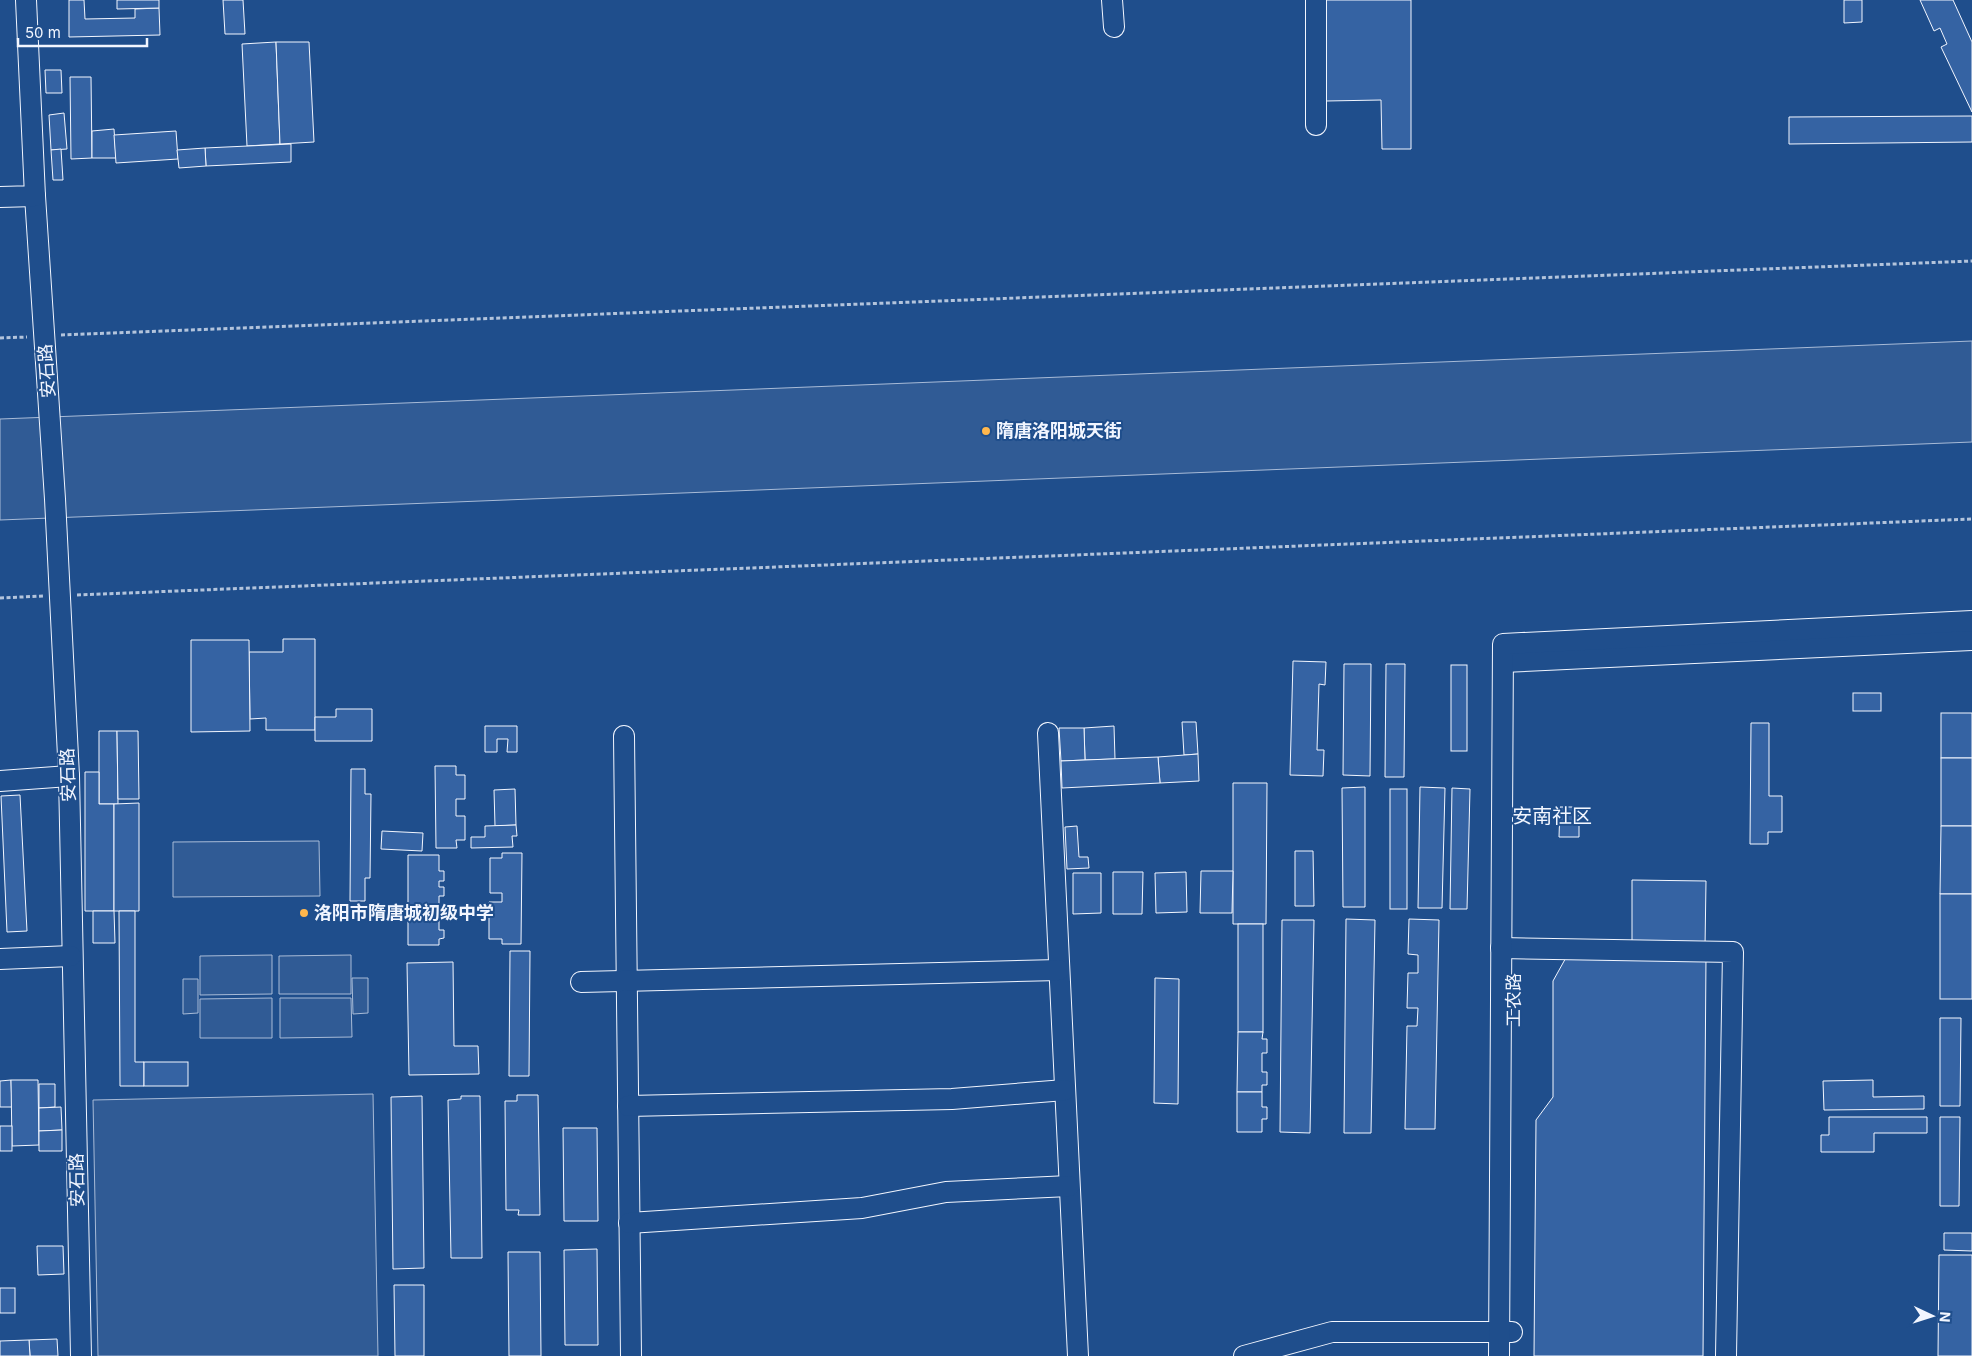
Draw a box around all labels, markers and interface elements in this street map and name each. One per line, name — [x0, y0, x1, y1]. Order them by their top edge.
scale bar — [18, 15, 146, 47]
text: 50 m — [25, 23, 61, 42]
street label: 安石路 — [34, 343, 59, 399]
place label: 隋唐洛阳城天街 — [996, 420, 1122, 441]
marker: 隋唐洛阳城天街 — [980, 425, 992, 437]
street label: 安石路 — [56, 748, 79, 802]
district label: 安南社区 — [1512, 804, 1592, 828]
place label: 洛阳市隋唐城初级中学 — [314, 902, 494, 923]
marker: 洛阳市隋唐城初级中学 — [298, 907, 310, 919]
street label: 工农路 — [1503, 973, 1524, 1027]
street label: 安石路 — [66, 1153, 87, 1207]
north arrow — [1907, 1291, 1957, 1341]
text: N — [1937, 1311, 1954, 1323]

